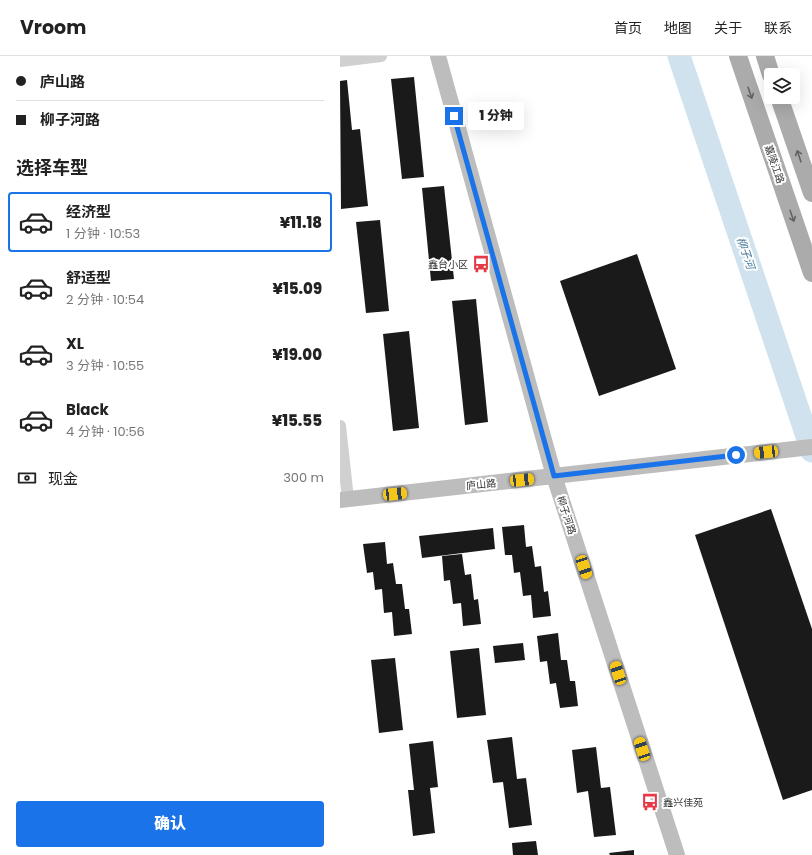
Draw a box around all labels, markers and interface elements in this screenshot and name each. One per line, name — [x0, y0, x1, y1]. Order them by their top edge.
text: Vroom — [20, 14, 86, 41]
text: 首页 — [614, 18, 642, 38]
text: 地图 — [664, 18, 692, 38]
text: 关于 — [714, 18, 742, 38]
text: 联系 — [764, 18, 792, 38]
map controls — [764, 68, 800, 104]
button: layers — [764, 68, 800, 104]
text: 庐山路 — [40, 71, 85, 92]
one-way arrow — [747, 87, 755, 99]
callout: 1 分钟 — [468, 102, 524, 130]
text: 1 分钟 — [479, 106, 513, 125]
route end — [445, 107, 463, 125]
text: 柳子河路 — [40, 109, 100, 130]
street label: 嘉陵江路 — [761, 143, 788, 186]
one-way arrow — [795, 151, 803, 163]
text: 选择车型 — [16, 155, 88, 180]
text: 经济型 — [66, 201, 111, 222]
icon: car — [18, 204, 54, 240]
one-way arrow — [789, 210, 797, 222]
text: ¥11.18 — [280, 212, 322, 233]
text: 1 分钟 · 10:53 — [66, 224, 140, 243]
water label: 柳子河 — [733, 235, 760, 273]
bus stop icon: 鑫台小区 — [471, 254, 491, 274]
place label: 鑫台小区 — [428, 257, 468, 272]
text: 舒适型 — [66, 267, 111, 288]
icon: car — [18, 270, 54, 306]
text: ¥15.09 — [272, 278, 322, 299]
text: 2 分钟 · 10:54 — [66, 290, 144, 309]
text: XL — [66, 333, 84, 354]
icon: car — [18, 336, 54, 372]
text: ¥19.00 — [272, 344, 322, 365]
text: 3 分钟 · 10:55 — [66, 356, 144, 375]
text: Black — [66, 399, 109, 420]
icon: car — [18, 402, 54, 438]
text: ¥15.55 — [272, 410, 322, 431]
text: 4 分钟 · 10:56 — [66, 422, 145, 441]
car — [753, 445, 779, 459]
route start — [727, 446, 745, 464]
icon: cash — [16, 467, 38, 489]
text: 现金 — [48, 468, 78, 489]
text: 300 m — [283, 468, 324, 487]
car — [509, 473, 535, 487]
street label: 庐山路 — [465, 475, 497, 494]
car — [382, 487, 408, 501]
street label: 柳子河路 — [553, 494, 580, 536]
car — [575, 554, 593, 580]
car — [609, 660, 627, 686]
car — [633, 736, 651, 762]
bus stop icon: 鑫兴佳苑 — [640, 792, 660, 812]
place label: 鑫兴佳苑 — [663, 795, 703, 810]
button: 确认 — [16, 801, 324, 847]

